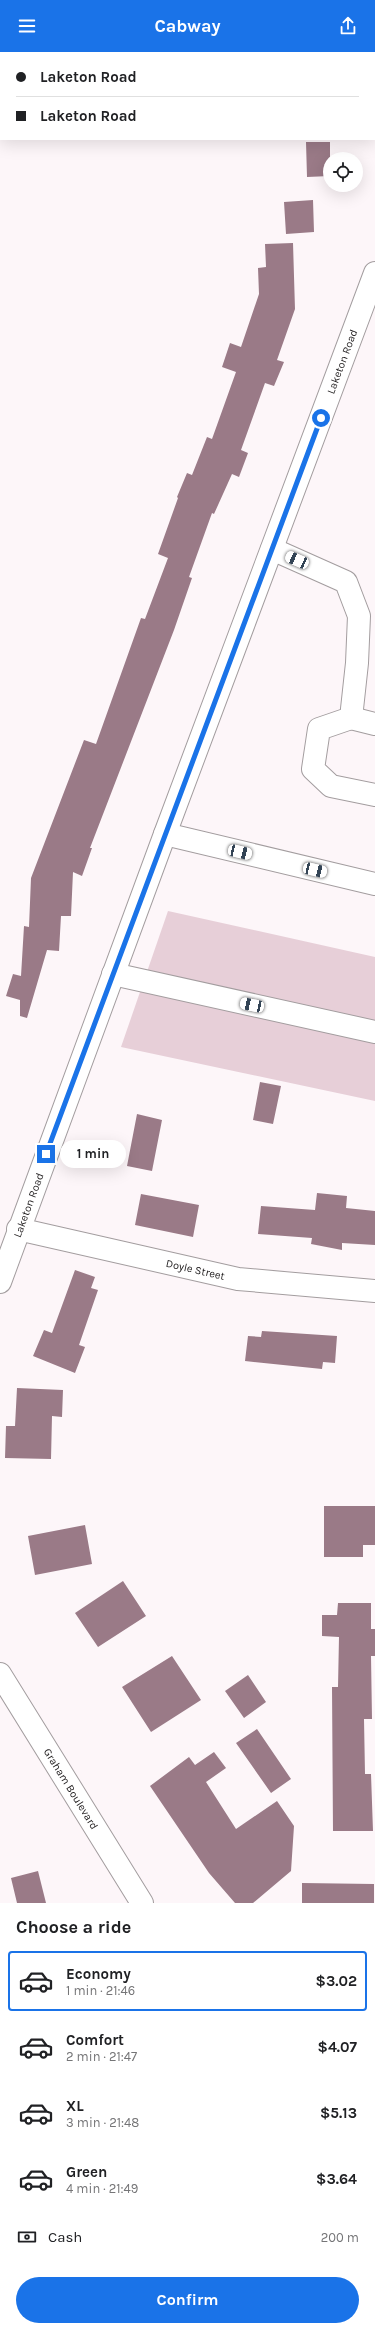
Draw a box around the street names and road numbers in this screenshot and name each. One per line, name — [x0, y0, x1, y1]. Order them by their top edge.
street label: Laketon Road — [324, 327, 360, 395]
street label: Laketon Road — [11, 1171, 46, 1239]
street label: Doyle Street — [165, 1256, 226, 1282]
street label: Graham Boulevard — [41, 1746, 101, 1832]

